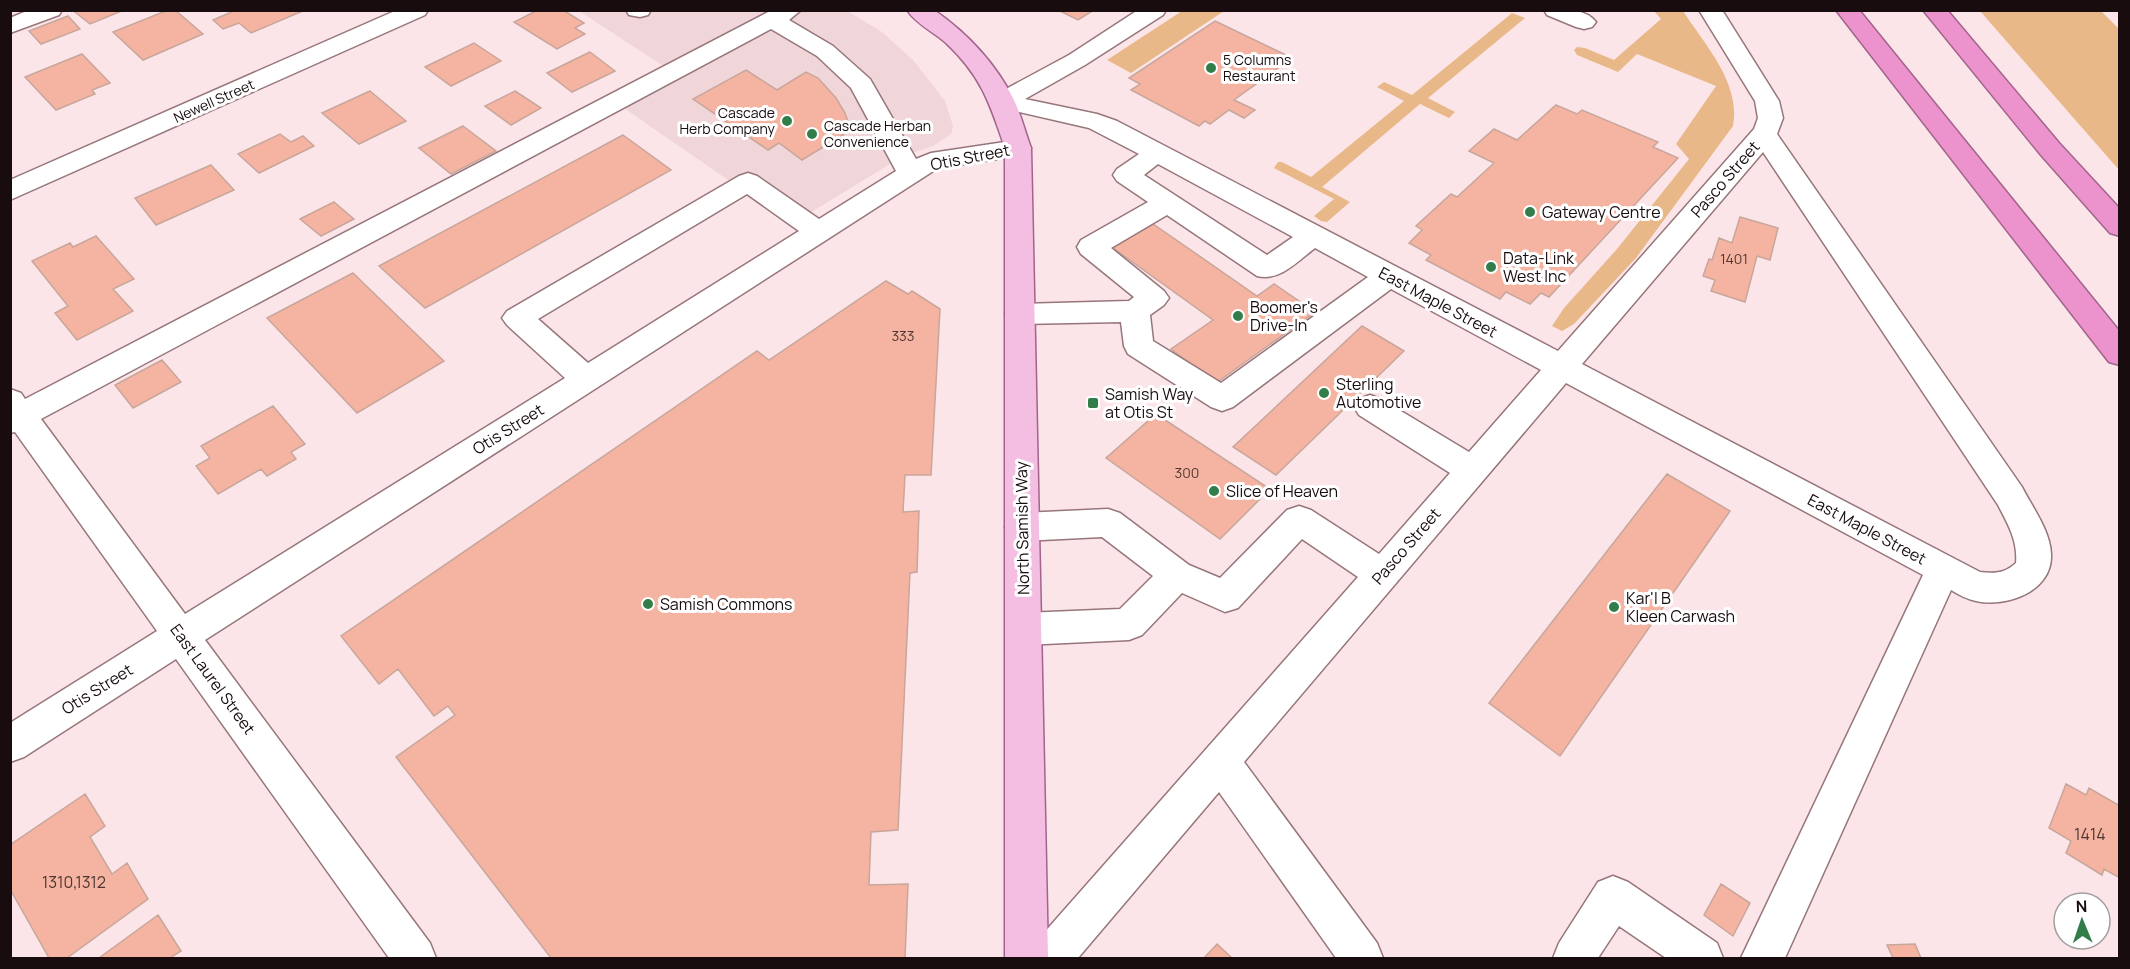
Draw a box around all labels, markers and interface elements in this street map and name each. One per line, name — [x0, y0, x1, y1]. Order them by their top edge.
place label: 5 Columns Restaurant — [1223, 50, 1296, 85]
marker: 5 Columns Restaurant — [1204, 61, 1218, 75]
street label: Newell Street — [170, 74, 258, 127]
place label: Cascade Herb Company — [679, 103, 776, 138]
marker: Cascade Herb Company — [780, 114, 794, 128]
place label: Cascade Herban Convenience — [824, 116, 931, 151]
marker: Cascade Herban Convenience — [805, 127, 819, 141]
street label: Pasco Street — [1686, 136, 1764, 222]
street label: Otis Street — [928, 139, 1012, 175]
place label: Gateway Centre — [1542, 201, 1661, 223]
marker: Gateway Centre — [1523, 205, 1537, 219]
place label: Data-Link West Inc — [1503, 247, 1575, 287]
house number: 1401 — [1720, 249, 1748, 268]
marker: Data-Link West Inc — [1484, 260, 1498, 274]
street label: East Maple Street — [1375, 262, 1501, 342]
place label: Boomer's Drive-In — [1250, 296, 1318, 336]
marker: Boomer's Drive-In — [1231, 309, 1245, 323]
house number: 333 — [891, 326, 915, 345]
place label: Sterling Automotive — [1336, 373, 1421, 413]
place label: Samish Way at Otis St — [1105, 383, 1194, 423]
marker: Sterling Automotive — [1317, 386, 1331, 400]
marker: Samish Way at Otis St — [1086, 396, 1100, 410]
street label: Otis Street — [468, 398, 548, 460]
street label: North Samish Way — [1010, 460, 1034, 595]
house number: 300 — [1175, 463, 1199, 482]
place label: Slice of Heaven — [1226, 480, 1338, 502]
marker: Slice of Heaven — [1207, 484, 1221, 498]
street label: East Maple Street — [1804, 489, 1930, 569]
street label: Pasco Street — [1367, 503, 1445, 589]
place label: Kar'l B Kleen Carwash — [1626, 587, 1735, 627]
place label: Samish Commons — [660, 593, 793, 615]
marker: Samish Commons — [641, 597, 655, 611]
marker: Kar'l B Kleen Carwash — [1607, 600, 1621, 614]
street label: East Laurel Street — [165, 619, 261, 739]
street label: Otis Street — [57, 658, 137, 720]
house number: 1414 — [2074, 823, 2106, 845]
house number: 1310,1312 — [42, 871, 106, 893]
north arrow — [2052, 891, 2112, 951]
text: N — [2075, 895, 2088, 917]

